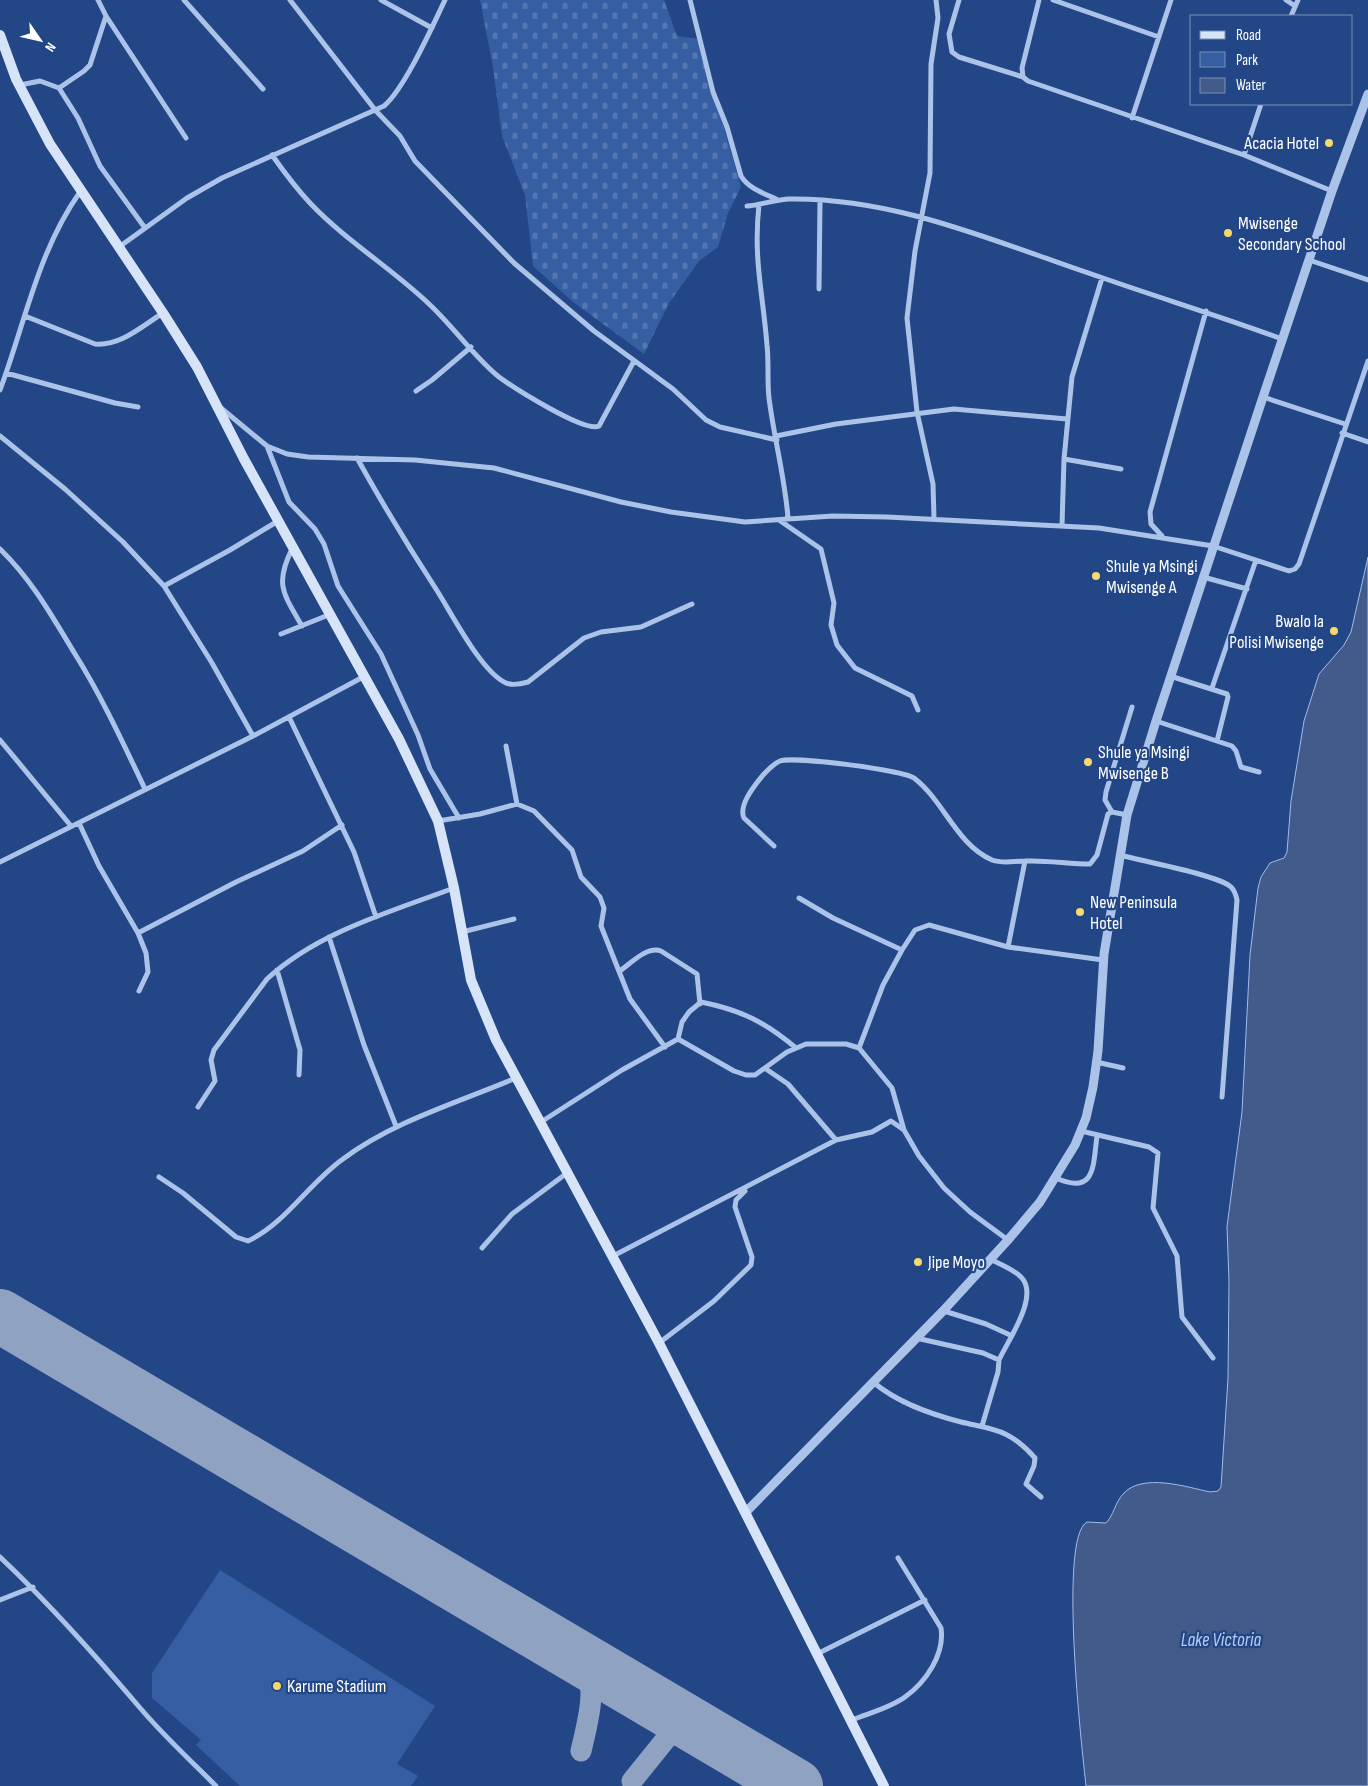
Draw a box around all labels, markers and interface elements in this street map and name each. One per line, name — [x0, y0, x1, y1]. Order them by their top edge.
north arrow — [15, 15, 65, 65]
legend — [1190, 15, 1353, 105]
text: Road — [1236, 26, 1261, 45]
text: N — [41, 39, 60, 55]
text: Park — [1236, 51, 1258, 70]
text: Water — [1236, 76, 1267, 95]
place label: Acacia Hotel — [1243, 133, 1319, 154]
marker: Acacia Hotel — [1323, 137, 1335, 149]
place label: Mwisenge Secondary School — [1238, 213, 1346, 255]
marker: Mwisenge Secondary School — [1222, 227, 1234, 239]
place label: Shule ya Msingi Mwisenge A — [1106, 556, 1198, 598]
marker: Shule ya Msingi Mwisenge A — [1090, 570, 1102, 582]
place label: Bwalo la Polisi Mwisenge — [1229, 611, 1324, 653]
marker: Bwalo la Polisi Mwisenge — [1328, 625, 1340, 637]
place label: Shule ya Msingi Mwisenge B — [1098, 742, 1190, 784]
marker: Shule ya Msingi Mwisenge B — [1082, 756, 1094, 768]
place label: New Peninsula Hotel — [1090, 892, 1177, 934]
marker: New Peninsula Hotel — [1074, 906, 1086, 918]
place label: Jipe Moyo — [927, 1252, 985, 1273]
marker: Jipe Moyo — [912, 1256, 924, 1268]
water label: Lake Victoria — [1181, 1629, 1262, 1652]
place label: Karume Stadium — [287, 1676, 386, 1697]
marker: Karume Stadium — [271, 1680, 283, 1692]

